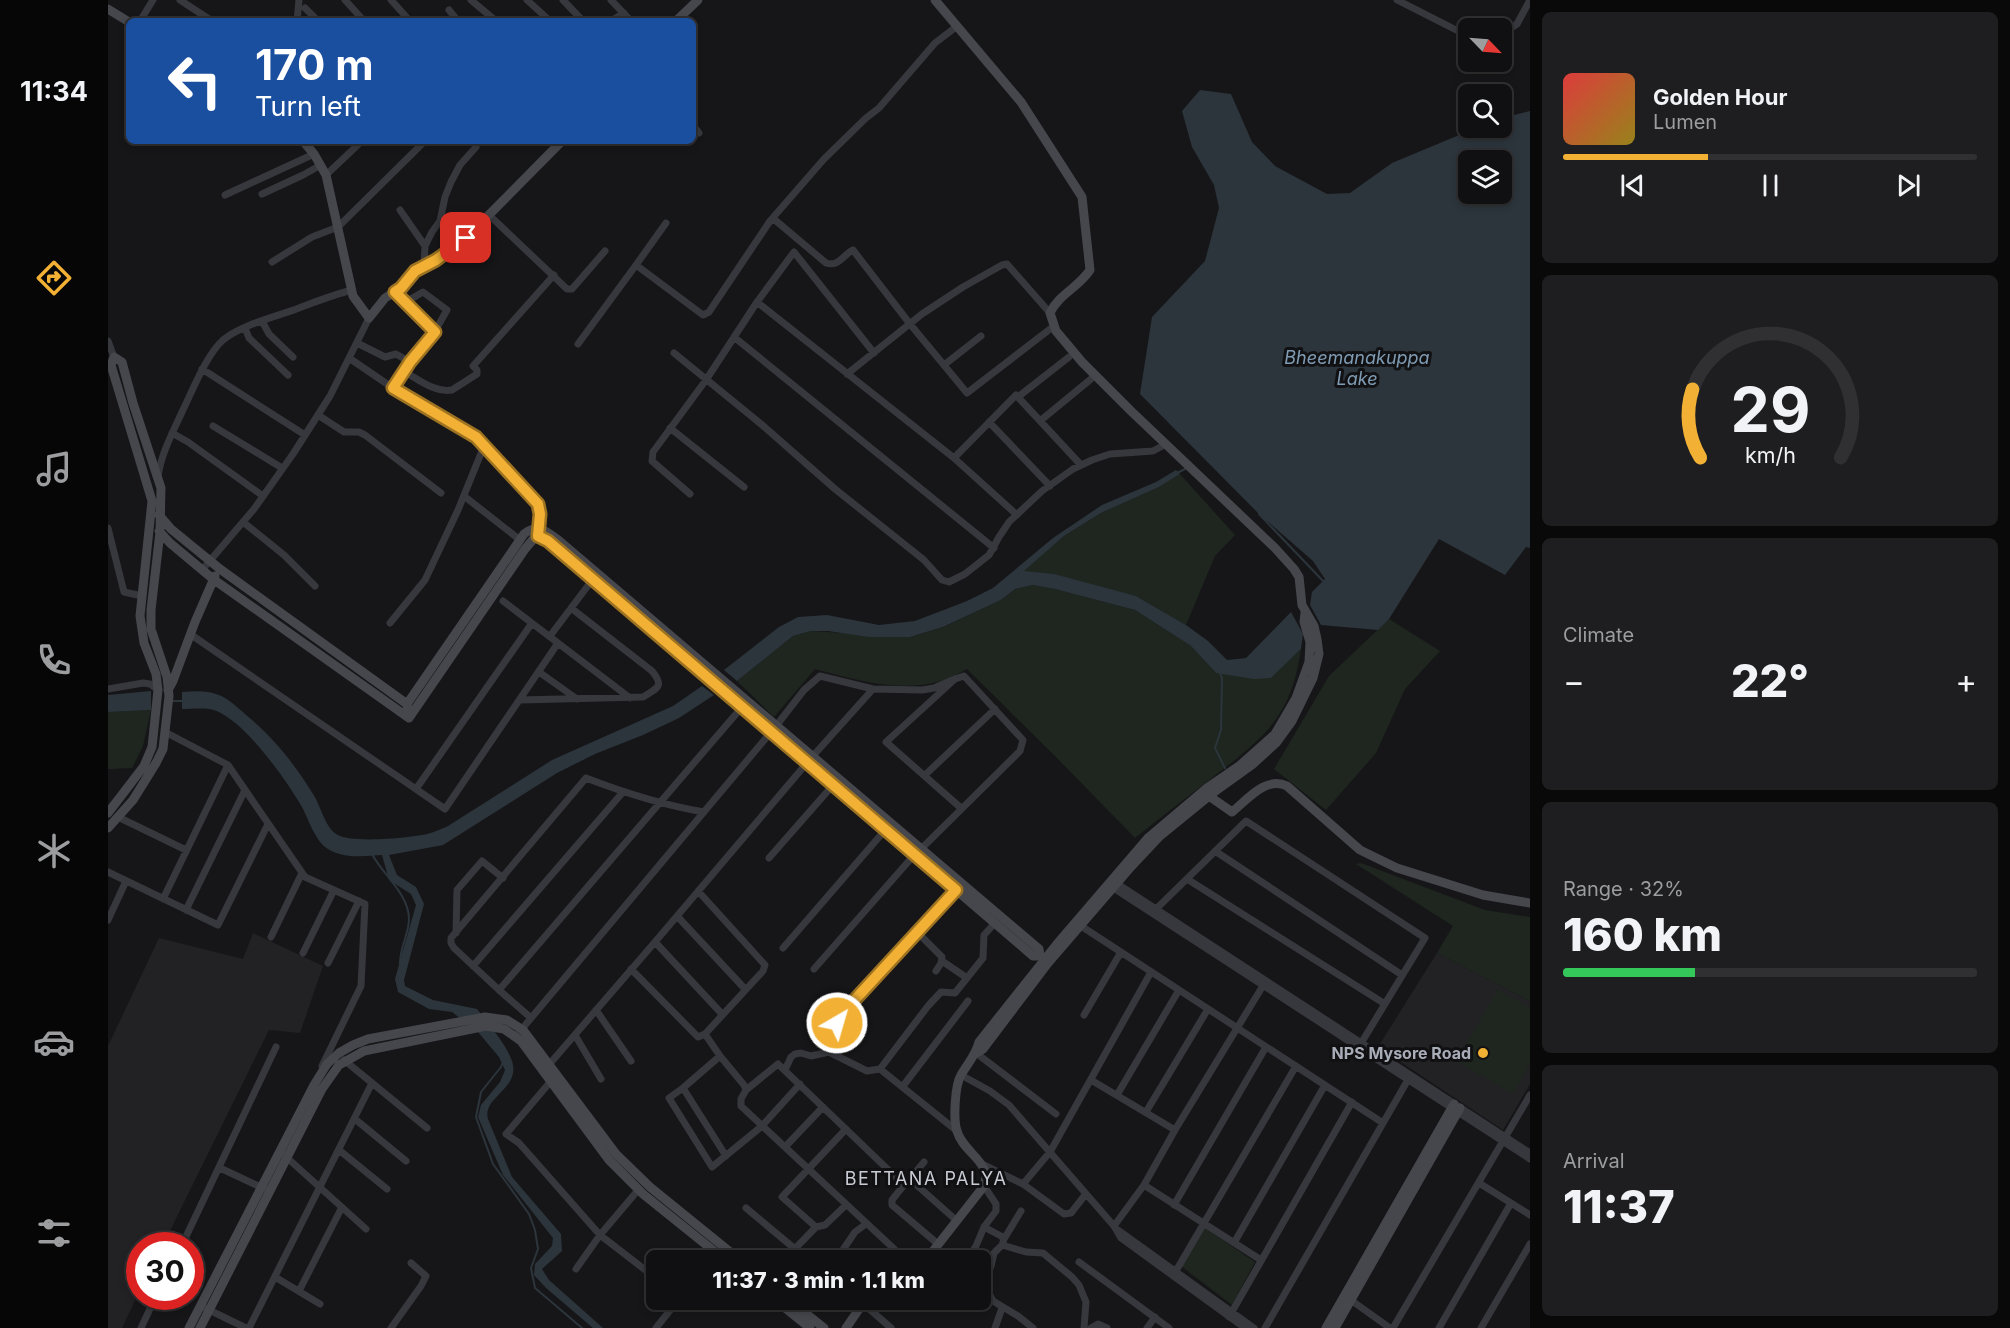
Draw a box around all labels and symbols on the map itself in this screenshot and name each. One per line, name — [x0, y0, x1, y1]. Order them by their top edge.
north arrow — [1458, 18, 1512, 72]
pin — [440, 212, 491, 263]
water label: Bheemanakuppa Lake — [1284, 347, 1430, 389]
position arrow — [805, 991, 869, 1055]
place label: NPS Mysore Road — [1332, 1043, 1471, 1063]
marker: NPS Mysore Road — [1476, 1046, 1490, 1060]
district label: BETTANA PALYA — [845, 1168, 1007, 1189]
speed limit sign: 30 — [126, 1232, 204, 1310]

